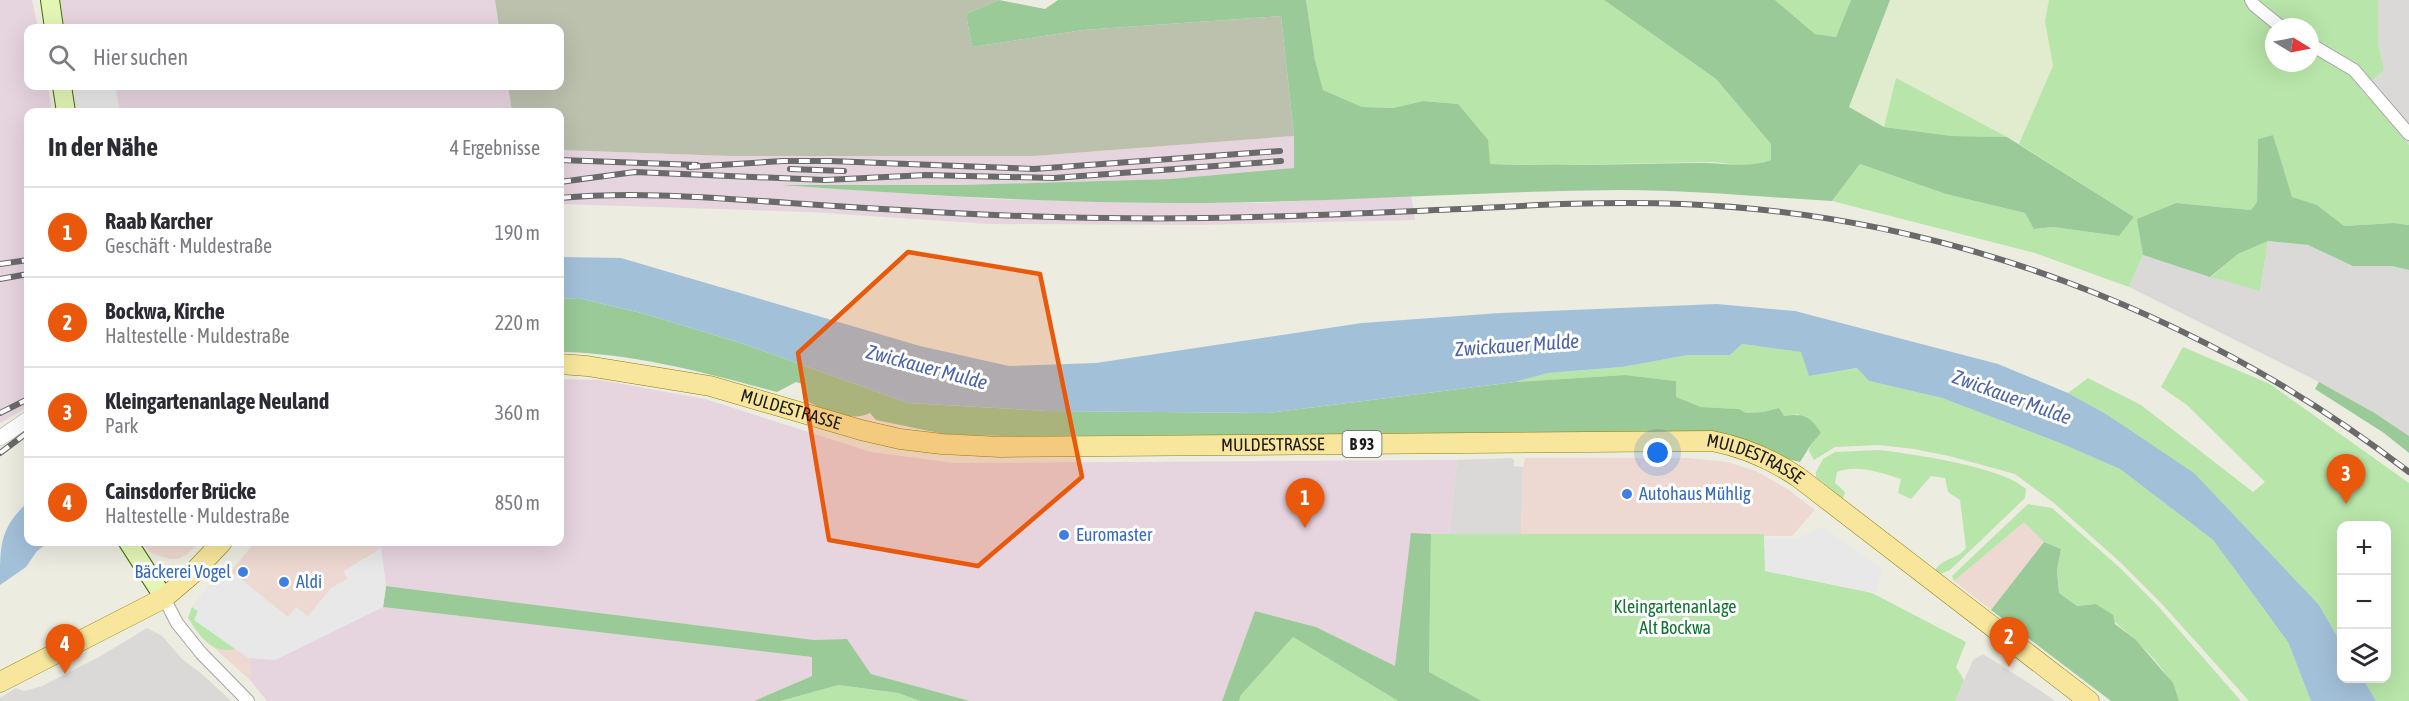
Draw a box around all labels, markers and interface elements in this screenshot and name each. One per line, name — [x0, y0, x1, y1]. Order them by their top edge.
north arrow — [2265, 18, 2319, 72]
search box — [24, 24, 564, 90]
icon: search — [45, 41, 78, 74]
text: Hier suchen — [93, 44, 188, 70]
text: In der Nähe — [48, 132, 158, 162]
text: 4 Ergebnisse — [450, 136, 540, 159]
text: Raab Karcher — [105, 208, 212, 234]
text: 1 — [63, 221, 72, 244]
text: 190 m — [495, 221, 540, 244]
text: Geschäft · Muldestraße — [105, 234, 272, 257]
text: Bockwa, Kirche — [105, 298, 225, 324]
text: 2 — [63, 311, 72, 334]
text: 220 m — [495, 311, 540, 334]
text: Haltestelle · Muldestraße — [105, 324, 290, 347]
water label: Zwickauer Mulde — [1454, 329, 1580, 360]
water label: Zwickauer Mulde — [864, 339, 990, 394]
water label: Zwickauer Mulde — [1950, 364, 2075, 429]
street label: MULDESTRASSE — [738, 385, 844, 434]
text: Kleingartenanlage Neuland — [105, 388, 329, 414]
text: 3 — [63, 401, 72, 424]
text: 360 m — [495, 401, 540, 424]
text: Park — [105, 414, 138, 437]
street label: MULDESTRASSE — [1705, 429, 1809, 488]
road number: B 93 — [1342, 431, 1382, 457]
street label: MULDESTRASSE — [1221, 433, 1325, 455]
your location — [1643, 438, 1672, 467]
pin: 3 — [2326, 454, 2366, 504]
text: Cainsdorfer Brücke — [105, 478, 256, 504]
pin: 1 — [1286, 478, 1324, 528]
place label: Autohaus Mühlig — [1639, 483, 1751, 504]
marker: Autohaus Mühlig — [1620, 487, 1634, 501]
text: 4 — [63, 491, 72, 514]
text: 850 m — [495, 491, 540, 514]
text: Haltestelle · Muldestraße — [105, 504, 290, 527]
map controls — [2337, 521, 2391, 683]
button: + — [2337, 521, 2391, 575]
place label: Euromaster — [1076, 524, 1153, 545]
marker: Euromaster — [1057, 528, 1071, 542]
place label: Bäckerei Vogel — [135, 561, 231, 582]
marker: Bäckerei Vogel — [236, 565, 250, 579]
place label: Aldi — [296, 571, 322, 592]
marker: Aldi — [277, 575, 291, 589]
button: − — [2337, 575, 2391, 629]
park label: Kleingartenanlage Alt Bockwa — [1613, 596, 1737, 638]
pin: 2 — [1990, 618, 2028, 667]
pin: 4 — [46, 624, 84, 674]
button: layers — [2337, 629, 2391, 683]

